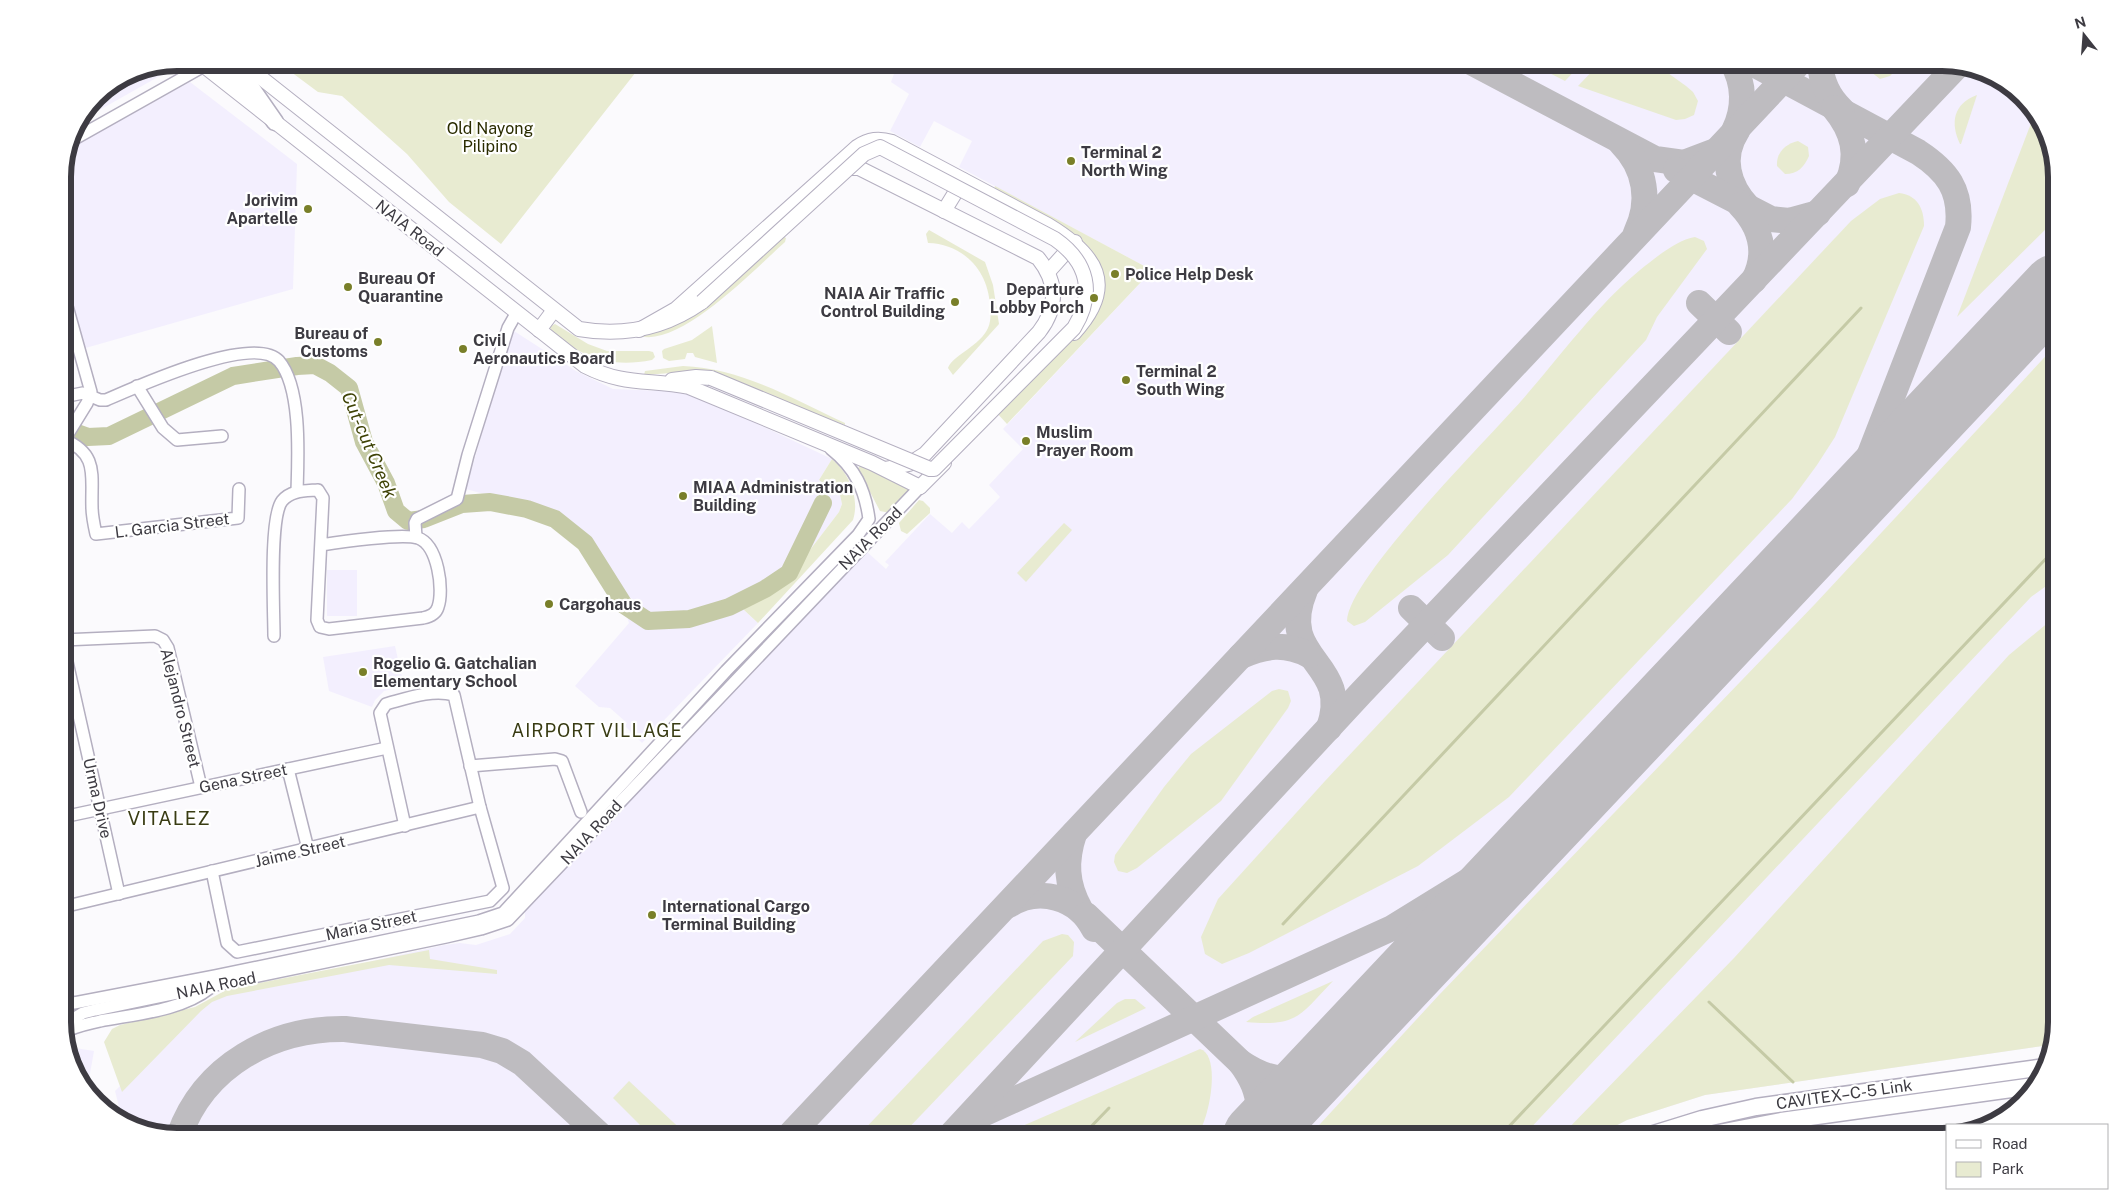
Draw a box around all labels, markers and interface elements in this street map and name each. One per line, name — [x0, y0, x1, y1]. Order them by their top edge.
north arrow — [2059, 10, 2109, 60]
text: N — [2073, 13, 2088, 32]
park label: Old Nayong Pilipino — [447, 119, 533, 156]
place label: Terminal 2 North Wing — [1081, 143, 1168, 180]
marker: Terminal 2 North Wing — [1065, 155, 1077, 167]
place label: Jorivim Apartelle — [226, 191, 298, 228]
street label: NAIA Road — [372, 196, 447, 261]
marker: Jorivim Apartelle — [302, 203, 314, 215]
place label: Police Help Desk — [1125, 265, 1254, 284]
marker: Police Help Desk — [1109, 268, 1121, 280]
place label: Bureau Of Quarantine — [358, 269, 443, 306]
place label: Departure Lobby Porch — [990, 280, 1084, 317]
marker: Bureau Of Quarantine — [342, 281, 354, 293]
place label: NAIA Air Traffic Control Building — [820, 284, 945, 321]
marker: Departure Lobby Porch — [1088, 292, 1100, 304]
marker: NAIA Air Traffic Control Building — [949, 296, 961, 308]
place label: Bureau of Customs — [294, 324, 369, 361]
place label: Civil Aeronautics Board — [473, 331, 615, 368]
marker: Bureau of Customs — [372, 336, 384, 348]
marker: Civil Aeronautics Board — [457, 343, 469, 355]
place label: Terminal 2 South Wing — [1136, 362, 1225, 399]
marker: Terminal 2 South Wing — [1120, 374, 1132, 386]
water label: Cut-cut Creek — [338, 388, 401, 502]
place label: Muslim Prayer Room — [1036, 423, 1133, 460]
marker: Muslim Prayer Room — [1020, 435, 1032, 447]
place label: MIAA Administration Building — [693, 478, 853, 515]
marker: MIAA Administration Building — [677, 490, 689, 502]
street label: NAIA Road — [835, 503, 906, 574]
street label: L. Garcia Street — [114, 509, 230, 542]
place label: Cargohaus — [559, 595, 641, 614]
marker: Cargohaus — [543, 598, 555, 610]
street label: Alejandro Street — [156, 646, 205, 770]
place label: Rogelio G. Gatchalian Elementary School — [373, 654, 537, 691]
marker: Rogelio G. Gatchalian Elementary School — [357, 666, 369, 678]
district label: AIRPORT VILLAGE — [511, 720, 683, 741]
street label: Urma Drive — [79, 756, 116, 840]
street label: Gena Street — [197, 760, 289, 797]
street label: NAIA Road — [557, 796, 626, 868]
district label: VITALEZ — [127, 807, 211, 829]
street label: Jaime Street — [253, 832, 347, 871]
place label: International Cargo Terminal Building — [662, 897, 810, 934]
street label: Maria Street — [324, 907, 418, 944]
marker: International Cargo Terminal Building — [646, 909, 658, 921]
street label: NAIA Road — [174, 968, 258, 1003]
street label: CAVITEX–C-5 Link — [1775, 1076, 1913, 1113]
legend — [1946, 1124, 2109, 1189]
text: Road — [1992, 1135, 2028, 1152]
text: Park — [1992, 1160, 2024, 1177]

